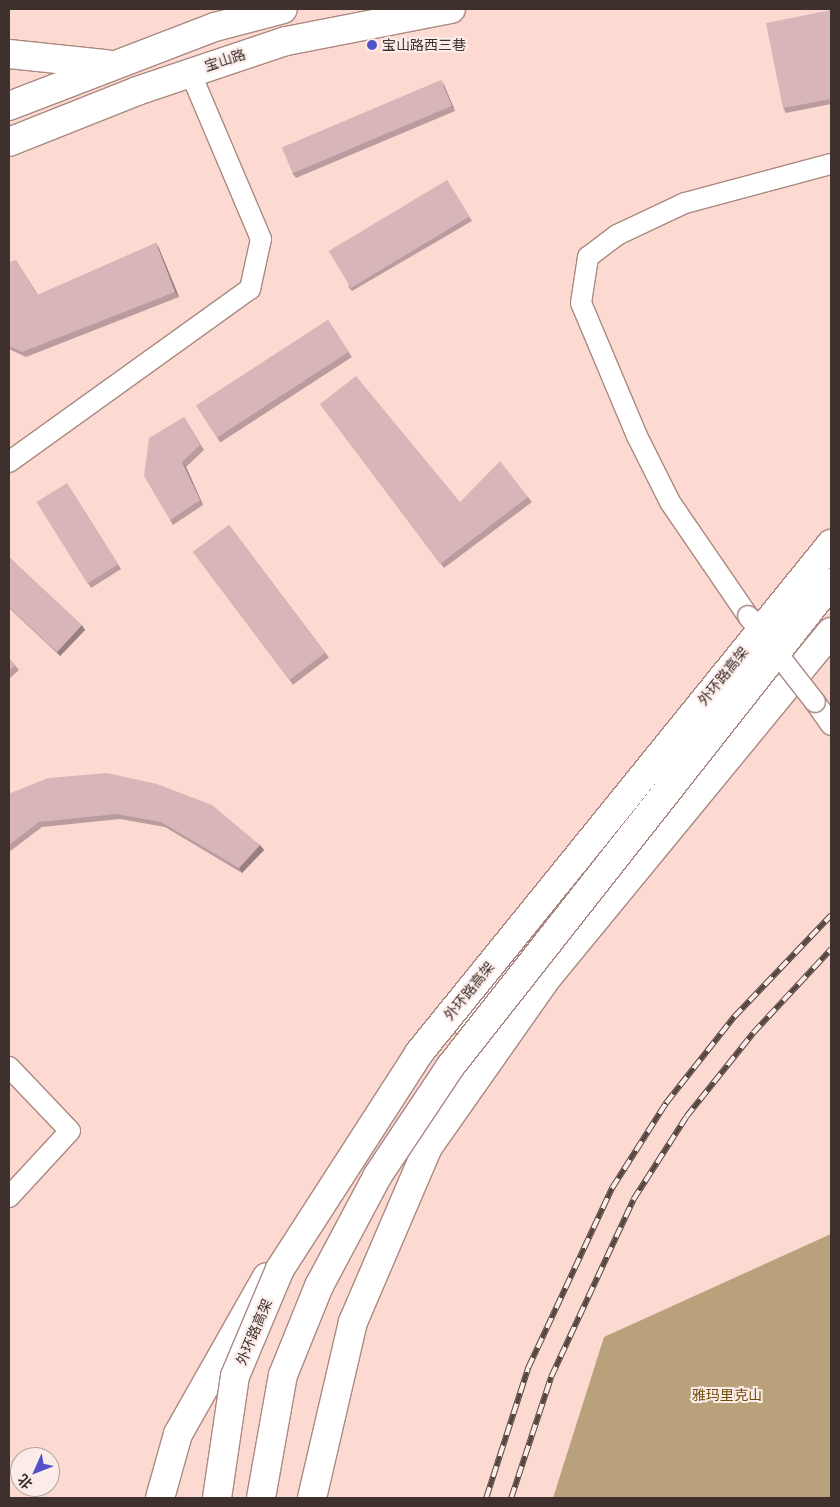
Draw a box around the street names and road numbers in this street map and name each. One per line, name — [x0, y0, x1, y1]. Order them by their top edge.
street label: 宝山路 — [202, 46, 248, 74]
street label: 外环路高架 — [694, 644, 752, 708]
street label: 外环路高架 — [440, 959, 498, 1023]
street label: 外环路高架 — [233, 1297, 275, 1367]

